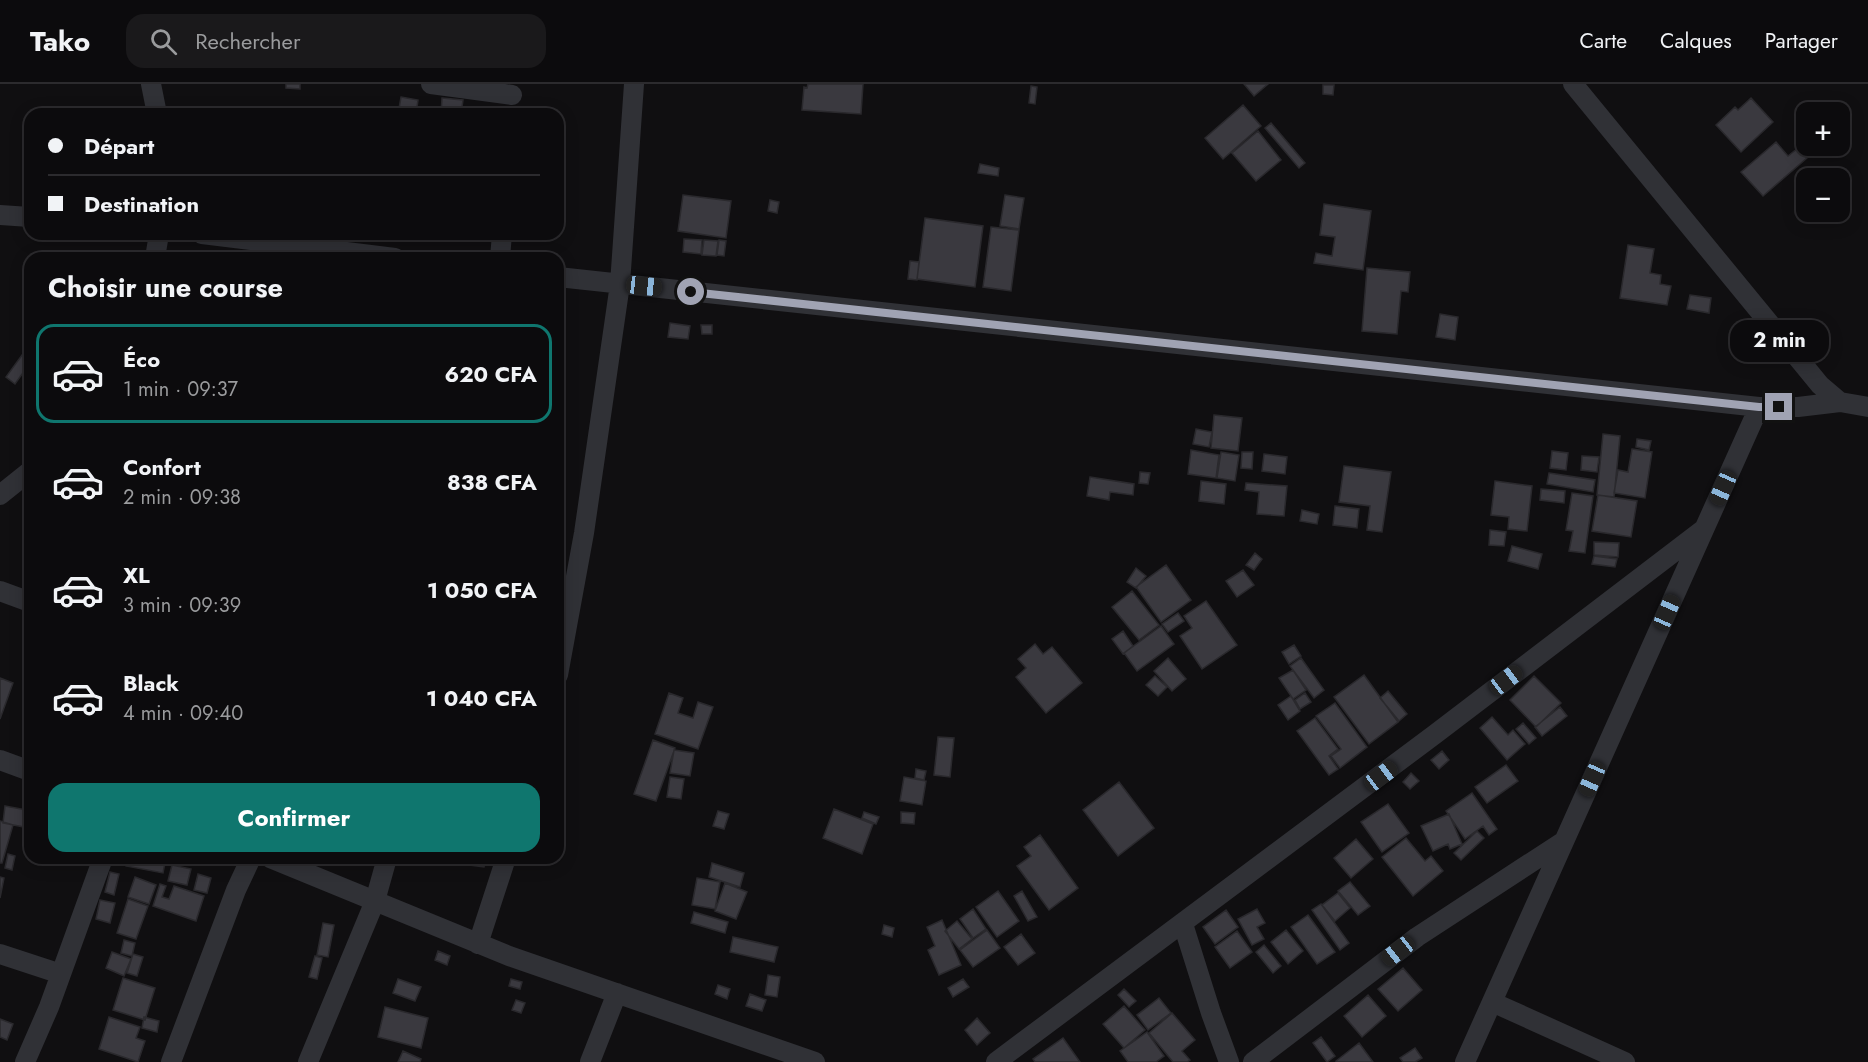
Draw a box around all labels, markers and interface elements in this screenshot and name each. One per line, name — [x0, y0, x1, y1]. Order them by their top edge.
search box — [126, 14, 546, 68]
text: Tako — [30, 21, 90, 62]
icon: search — [147, 25, 180, 58]
text: Rechercher — [195, 25, 300, 57]
text: Carte — [1580, 26, 1627, 56]
text: Calques — [1660, 26, 1732, 56]
text: Partager — [1765, 26, 1838, 56]
map controls — [1796, 102, 1850, 222]
button: + — [1796, 102, 1850, 156]
text: Départ — [84, 130, 154, 162]
button: − — [1796, 168, 1850, 222]
text: Destination — [84, 188, 199, 220]
text: Choisir une course — [48, 268, 283, 307]
car — [625, 275, 663, 297]
route start — [677, 278, 704, 305]
callout: 2 min — [1730, 320, 1828, 362]
text: 2 min — [1753, 326, 1806, 355]
text: Éco — [123, 343, 160, 375]
icon: car — [51, 347, 105, 401]
text: 620 CFA — [444, 358, 537, 390]
text: 1 min · 09:37 — [123, 375, 238, 404]
route end — [1765, 393, 1792, 420]
text: Confort — [123, 451, 201, 483]
icon: car — [51, 455, 105, 509]
text: 838 CFA — [447, 466, 537, 498]
car — [1707, 468, 1739, 508]
text: 2 min · 09:38 — [123, 483, 241, 512]
text: XL — [123, 559, 150, 591]
icon: car — [51, 563, 105, 617]
text: 1 050 CFA — [427, 574, 537, 606]
text: 3 min · 09:39 — [123, 591, 241, 620]
car — [1651, 592, 1683, 632]
car — [1486, 662, 1526, 698]
text: Black — [123, 667, 179, 699]
icon: car — [51, 671, 105, 725]
text: 1 040 CFA — [426, 682, 537, 714]
text: 4 min · 09:40 — [123, 699, 243, 728]
car — [1361, 758, 1401, 794]
car — [1576, 759, 1608, 799]
button: Confirmer — [48, 783, 540, 852]
car — [1378, 933, 1418, 969]

